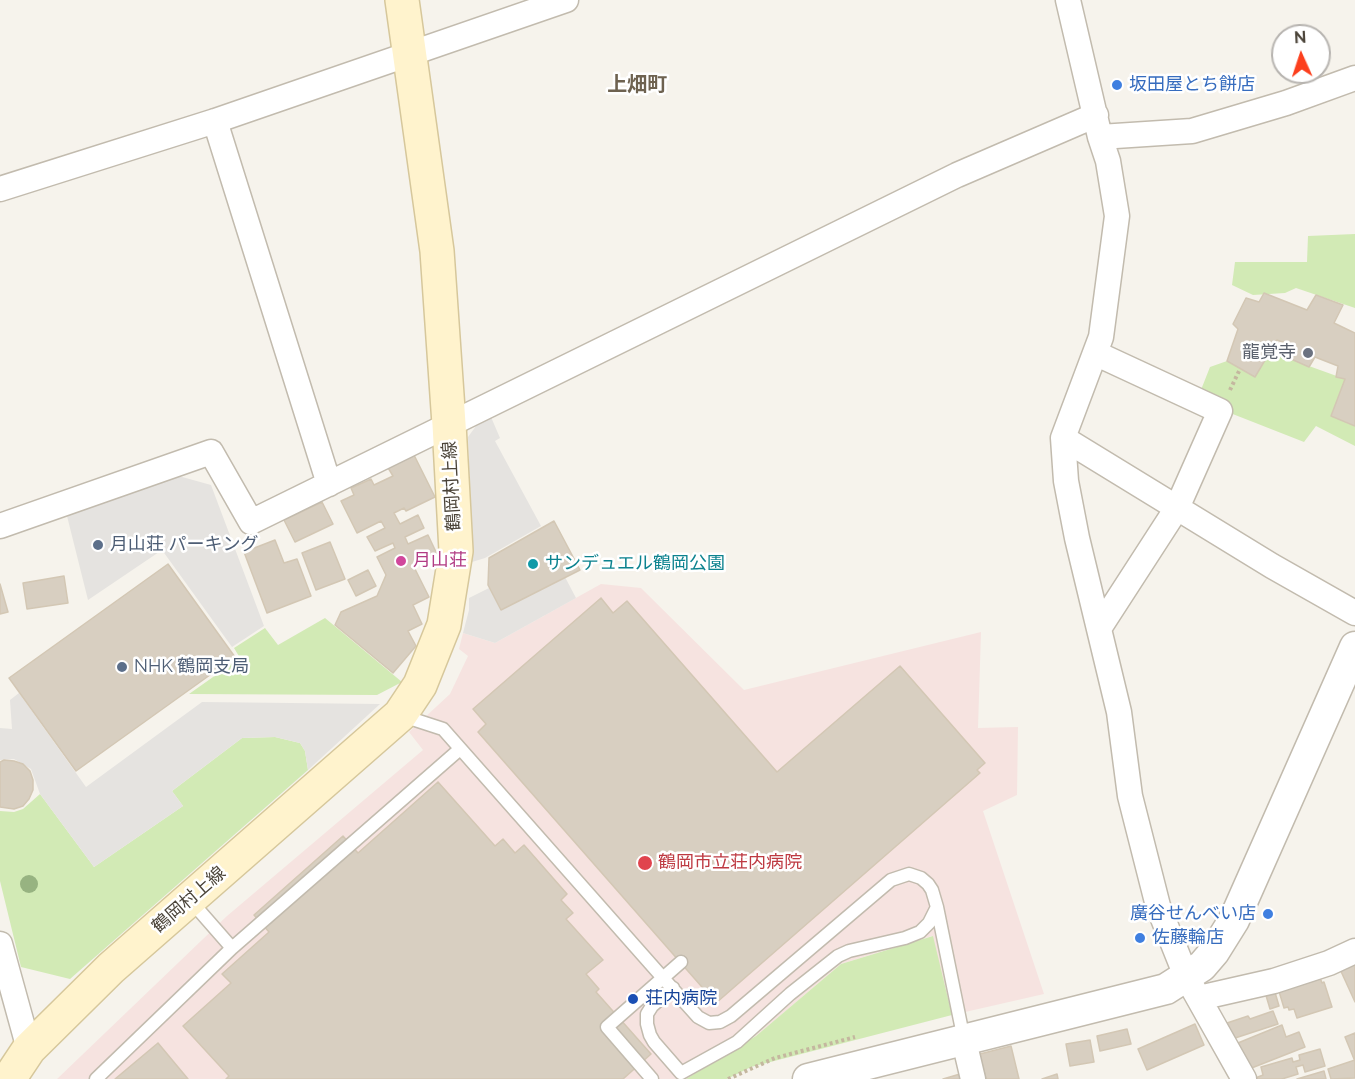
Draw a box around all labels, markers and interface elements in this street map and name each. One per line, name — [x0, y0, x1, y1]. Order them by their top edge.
north arrow — [1271, 24, 1331, 84]
text: N — [1294, 28, 1307, 47]
district label: 上畑町 — [607, 73, 667, 97]
place label: 坂田屋とち餅店 — [1129, 74, 1255, 96]
marker: 坂田屋とち餅店 — [1110, 78, 1124, 92]
place label: 龍覚寺 — [1242, 342, 1296, 364]
marker: 龍覚寺 — [1301, 346, 1315, 360]
street label: 鶴岡村上線 — [439, 440, 465, 532]
place label: 月山荘 パーキング — [110, 534, 259, 556]
marker: 月山荘 パーキング — [91, 538, 105, 552]
place label: 月山荘 — [413, 550, 467, 572]
place label: サンデュエル鶴岡公園 — [545, 553, 725, 575]
marker: 月山荘 — [394, 554, 408, 568]
marker: サンデュエル鶴岡公園 — [526, 557, 540, 571]
place label: NHK 鶴岡支局 — [134, 656, 249, 678]
marker: NHK 鶴岡支局 — [115, 660, 129, 674]
place label: 鶴岡市立荘内病院 — [658, 852, 802, 874]
marker: 鶴岡市立荘内病院 — [636, 854, 654, 872]
street label: 鶴岡村上線 — [148, 862, 230, 938]
place label: 廣谷せんべい店 — [1130, 903, 1256, 925]
marker: 廣谷せんべい店 — [1261, 907, 1275, 921]
place label: 佐藤輪店 — [1152, 927, 1224, 949]
marker: 佐藤輪店 — [1133, 931, 1147, 945]
place label: 荘内病院 — [645, 988, 717, 1010]
marker: 荘内病院 — [626, 992, 640, 1006]

